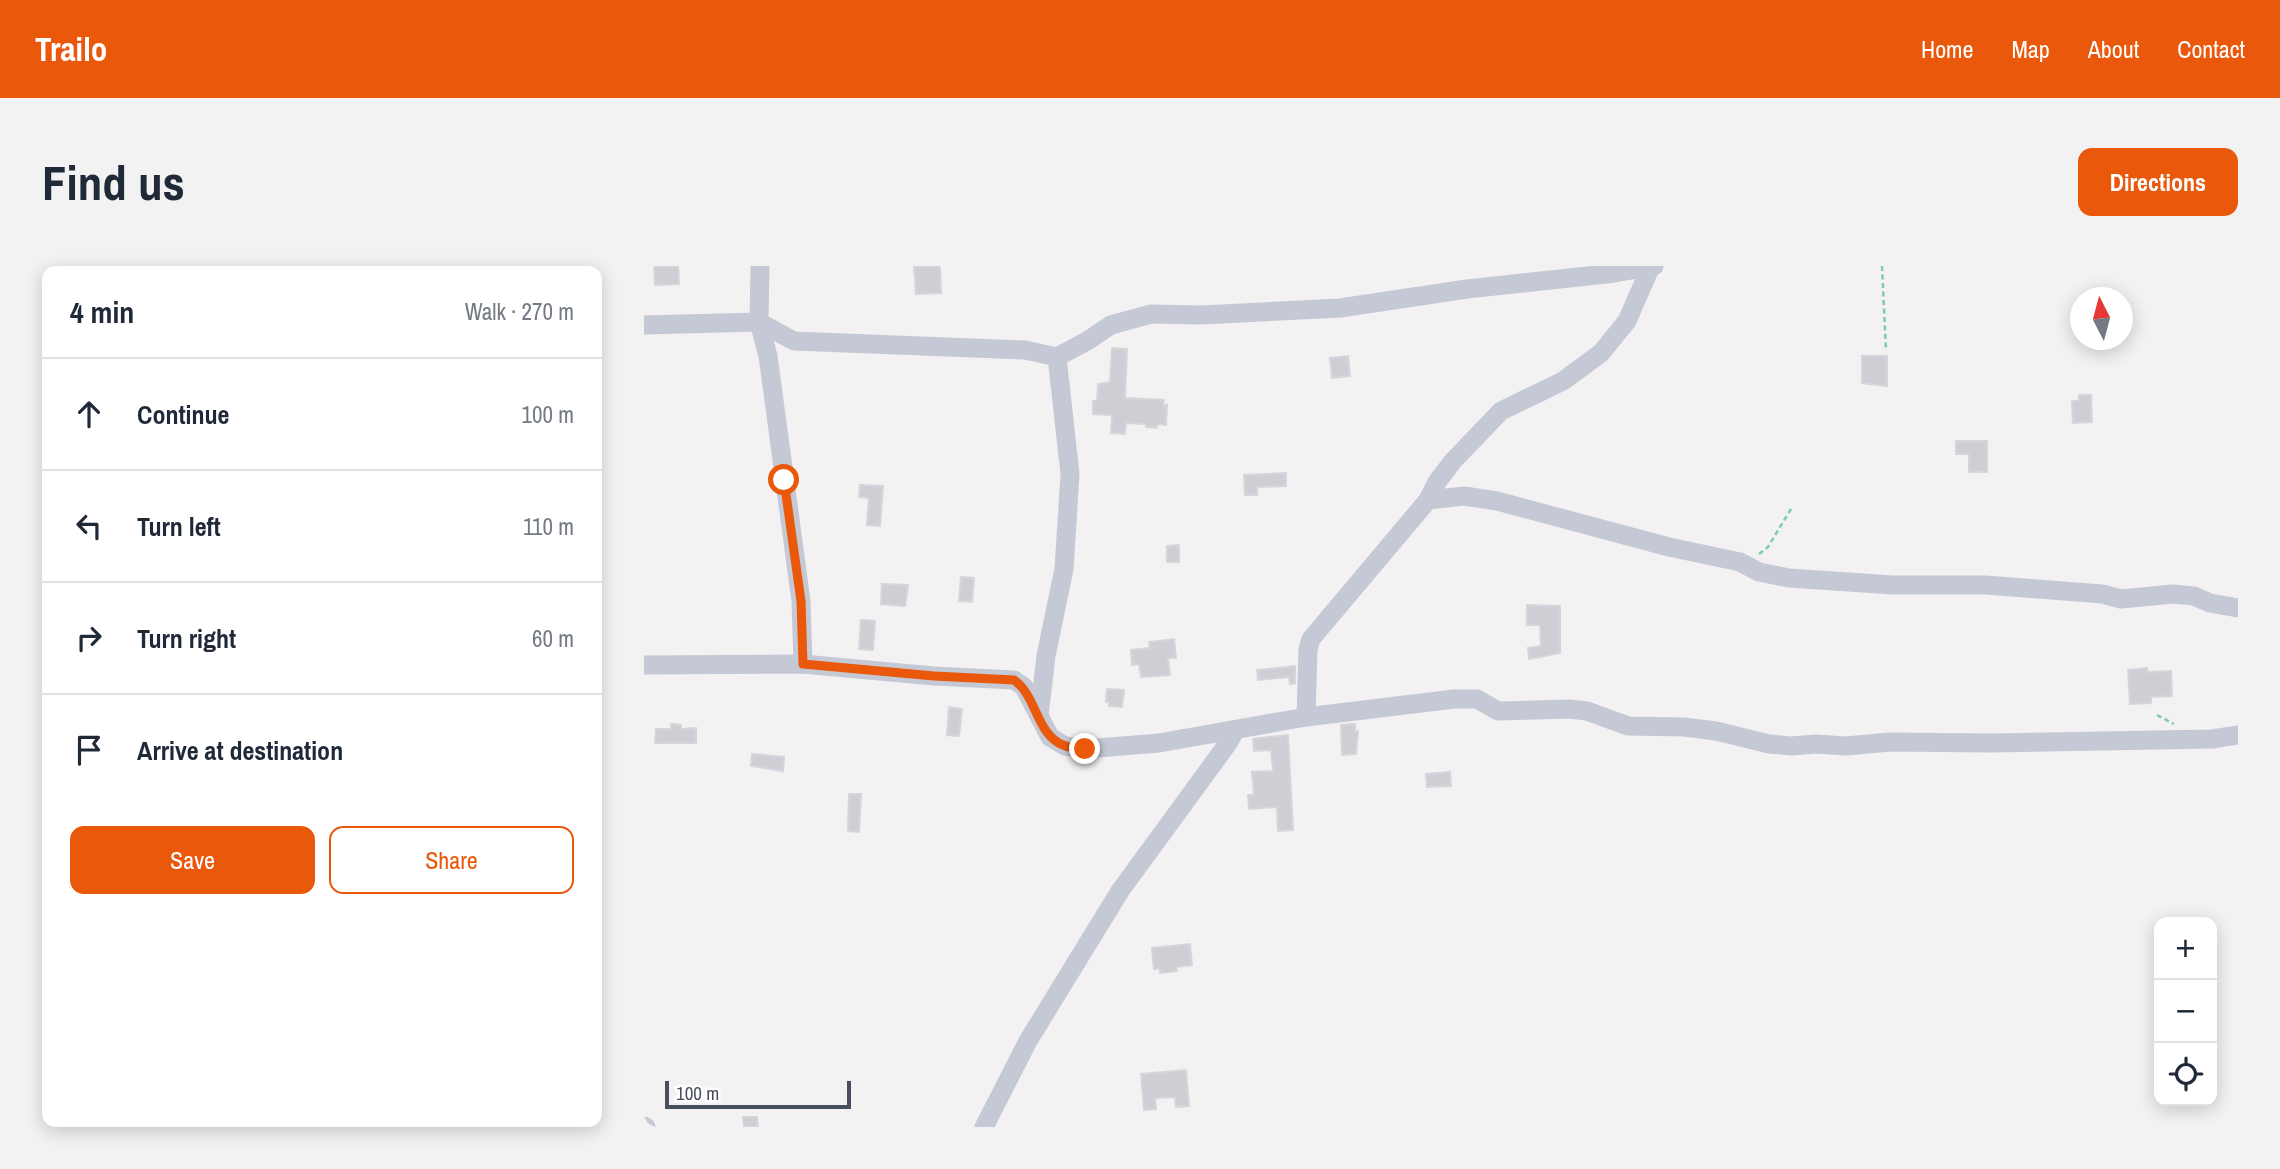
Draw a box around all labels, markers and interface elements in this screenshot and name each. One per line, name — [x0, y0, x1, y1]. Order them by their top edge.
text: Trailo — [35, 27, 107, 71]
text: Home — [1921, 33, 1973, 65]
text: Map — [2011, 33, 2050, 65]
text: About — [2088, 33, 2139, 65]
text: Contact — [2177, 33, 2245, 65]
button: Directions — [2078, 148, 2238, 216]
text: Find us — [42, 149, 185, 215]
north arrow — [2070, 287, 2133, 350]
text: 4 min — [70, 292, 134, 332]
text: Walk · 270 m — [465, 296, 574, 327]
icon: ahead — [70, 395, 108, 433]
text: Continue — [137, 397, 229, 432]
text: 100 m — [522, 399, 574, 430]
route start — [768, 464, 799, 495]
icon: left — [70, 507, 108, 545]
text: Turn left — [137, 509, 221, 544]
text: 110 m — [523, 511, 574, 542]
icon: right — [70, 619, 108, 657]
text: Turn right — [137, 621, 236, 656]
text: 60 m — [532, 623, 574, 654]
icon: arrive — [70, 731, 108, 769]
text: Arrive at destination — [137, 733, 343, 768]
route end — [1069, 733, 1100, 764]
button: Save — [70, 826, 315, 894]
button: Share — [329, 826, 574, 894]
map controls — [2154, 917, 2217, 1106]
button: + — [2154, 917, 2217, 980]
button: − — [2154, 980, 2217, 1043]
button: locate — [2154, 1043, 2217, 1106]
scale bar — [665, 1078, 850, 1110]
text: 100 m — [676, 1080, 719, 1106]

